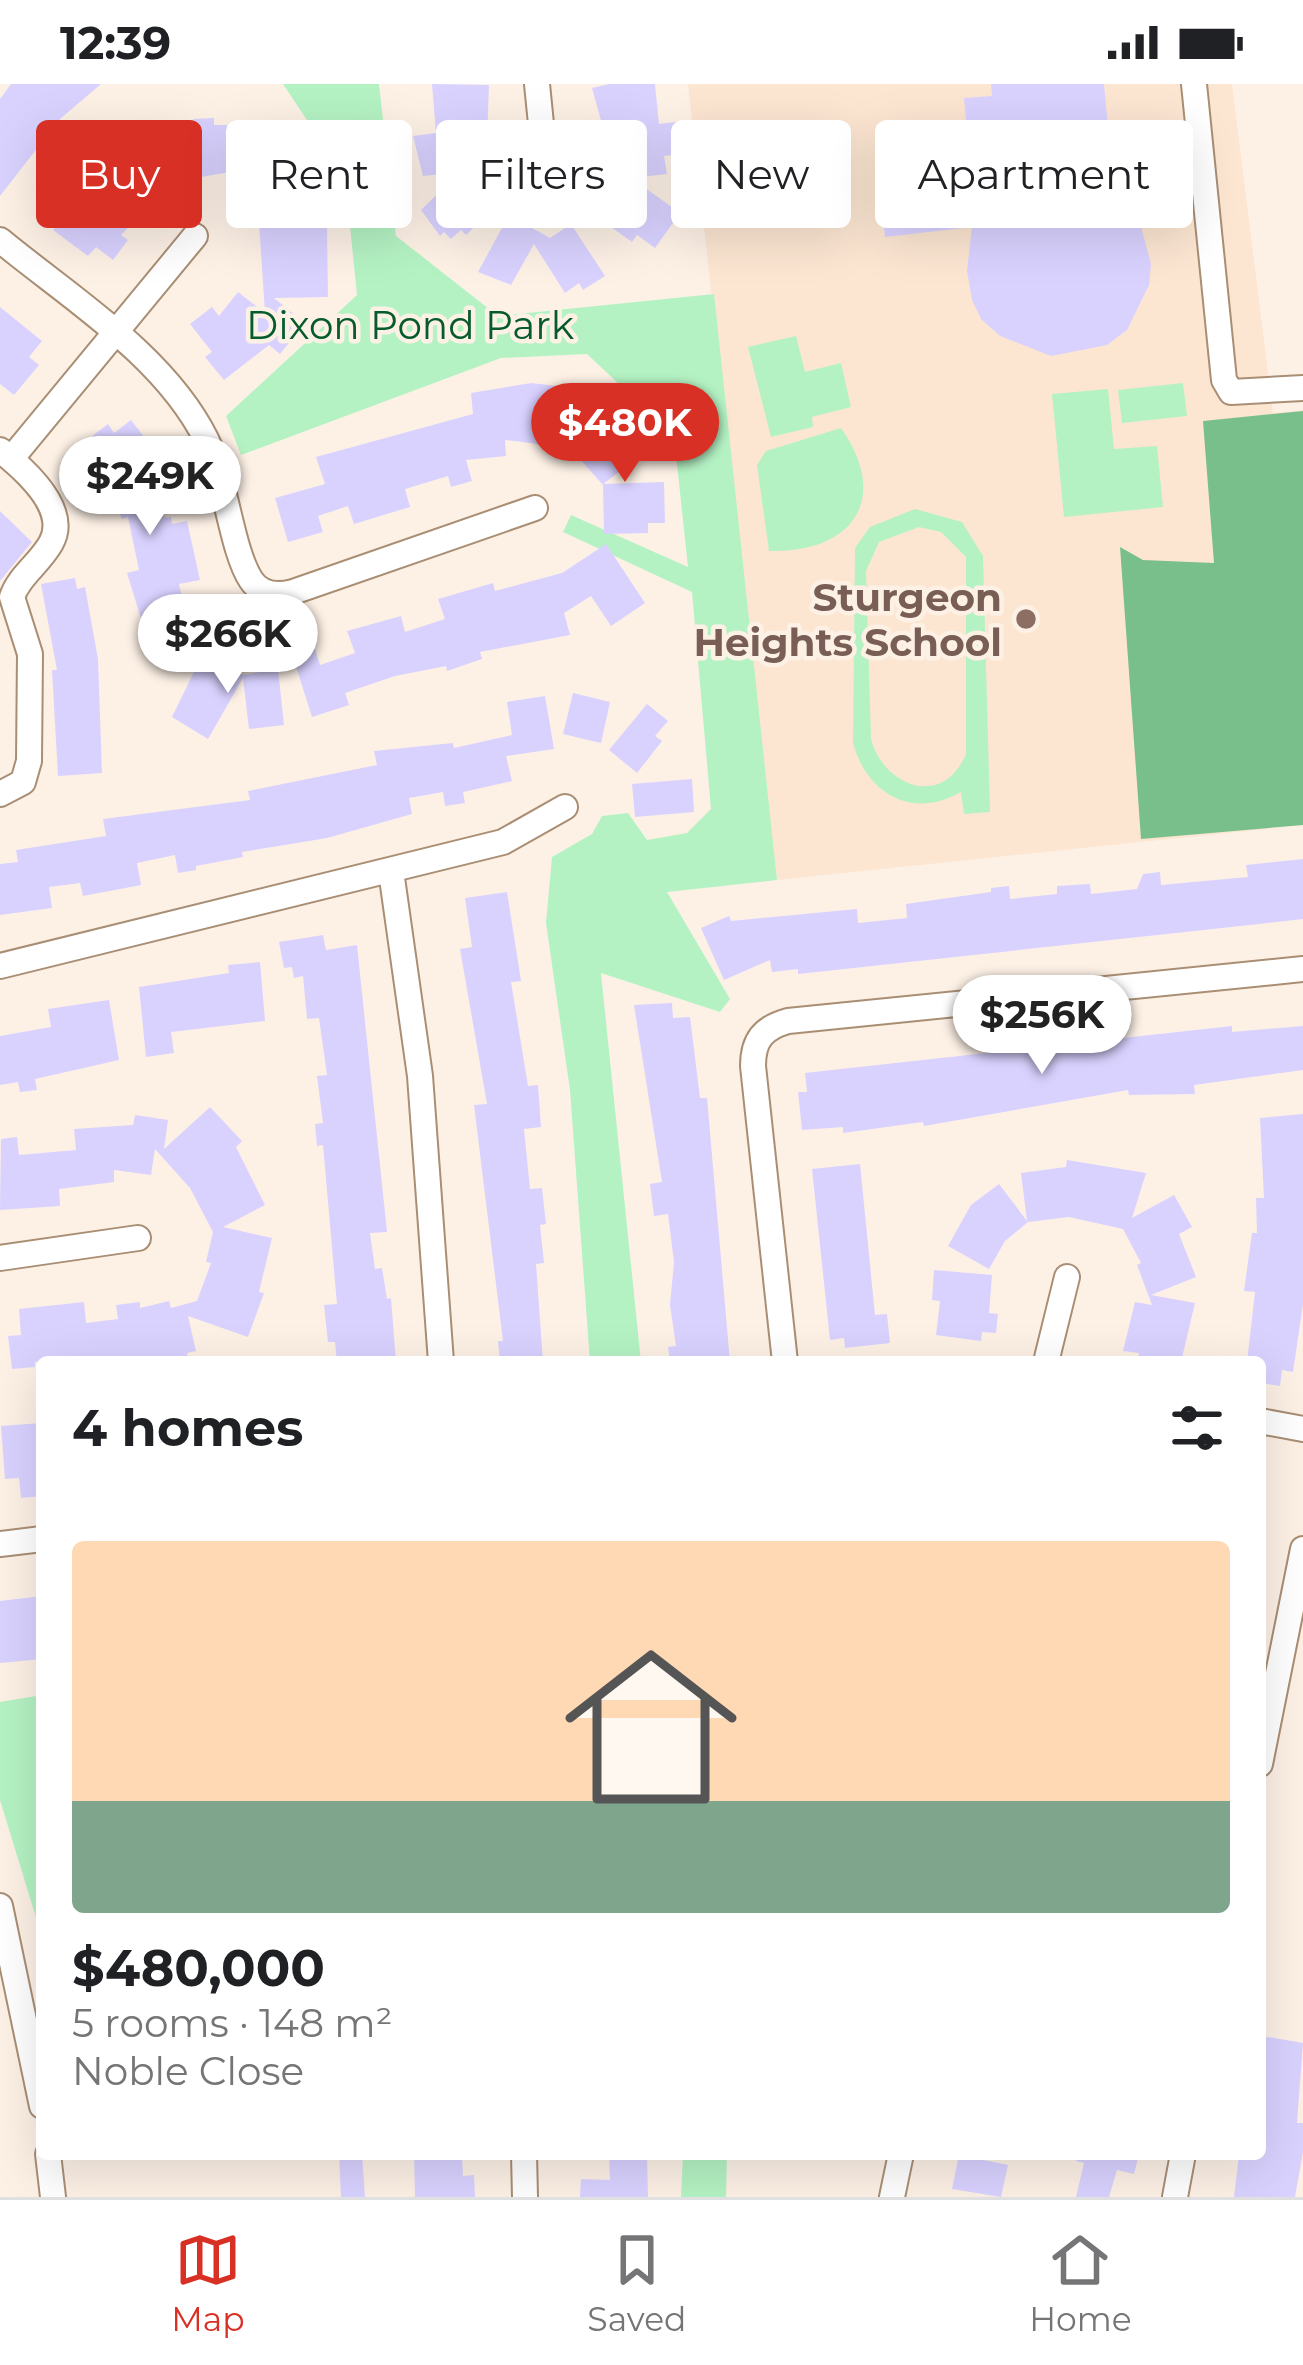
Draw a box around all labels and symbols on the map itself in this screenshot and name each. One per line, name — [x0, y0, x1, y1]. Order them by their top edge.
park label: Dixon Pond Park — [246, 301, 575, 349]
pin: $480K — [541, 383, 709, 485]
pin: $249K — [66, 436, 234, 538]
place label: Sturgeon Heights School — [693, 573, 1002, 666]
pin: $266K — [144, 594, 312, 696]
marker: Sturgeon Heights School — [1013, 606, 1039, 632]
pin: $256K — [958, 975, 1126, 1077]

